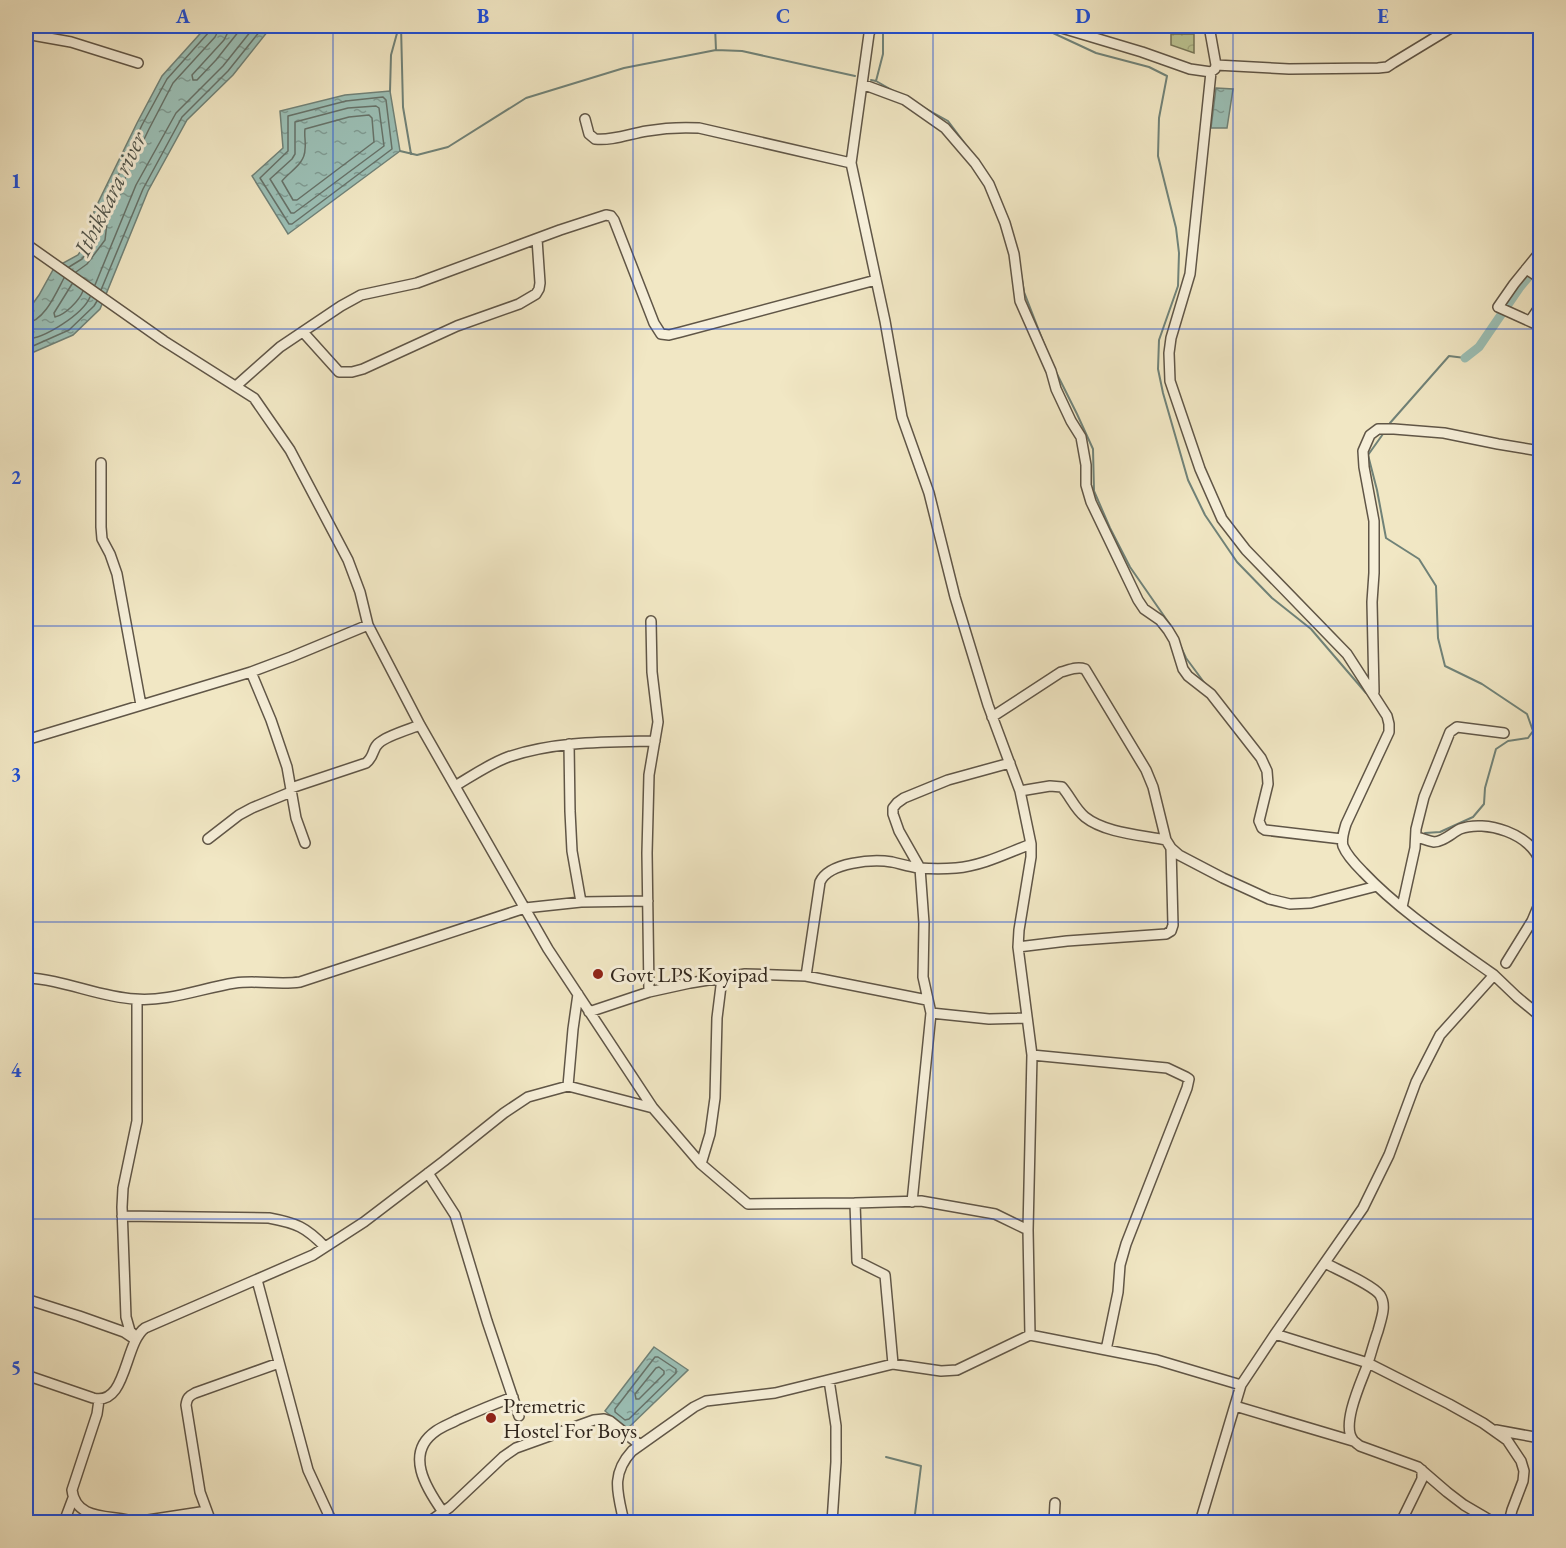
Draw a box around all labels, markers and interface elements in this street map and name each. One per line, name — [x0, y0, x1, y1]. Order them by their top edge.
text: A — [175, 3, 191, 29]
text: B — [477, 3, 489, 29]
text: C — [776, 3, 790, 29]
text: D — [1075, 3, 1091, 29]
text: E — [1377, 3, 1389, 29]
water label: Ithikkara river — [66, 125, 154, 262]
text: 1 — [11, 168, 21, 194]
text: 2 — [11, 464, 22, 490]
text: 3 — [11, 761, 21, 787]
place label: Govt LPS Koyipad — [610, 960, 769, 989]
marker: Govt LPS Koyipad — [591, 967, 605, 981]
text: 4 — [11, 1057, 22, 1083]
text: 5 — [11, 1354, 21, 1380]
place label: Premetric Hostel For Boys — [503, 1391, 637, 1445]
marker: Premetric Hostel For Boys — [484, 1411, 498, 1425]

